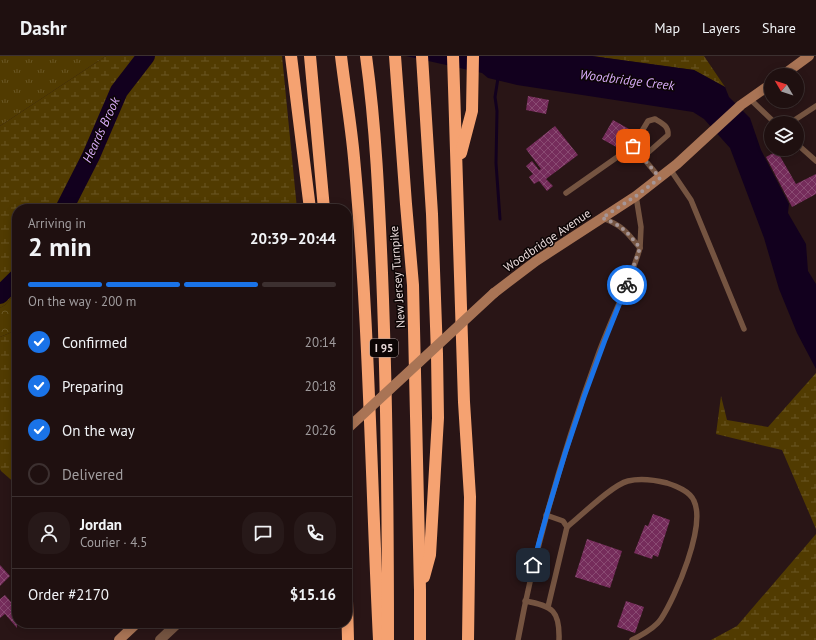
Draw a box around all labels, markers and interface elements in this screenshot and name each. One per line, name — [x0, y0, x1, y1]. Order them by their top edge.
text: Dashr — [20, 16, 67, 40]
text: Map — [654, 19, 680, 37]
text: Layers — [702, 19, 740, 37]
text: Share — [762, 19, 796, 37]
water label: Woodbridge Creek — [579, 66, 676, 94]
north arrow — [764, 68, 804, 108]
map controls — [764, 68, 804, 156]
water label: Heards Brook — [78, 93, 124, 166]
button: layers — [764, 116, 804, 156]
pin — [616, 129, 650, 163]
icon: bag — [622, 135, 644, 157]
street label: Woodbridge Avenue — [501, 205, 593, 275]
text: Arriving in — [28, 215, 86, 232]
street label: New Jersey Turnpike — [386, 225, 408, 329]
text: 20:39–20:44 — [250, 229, 336, 248]
text: 2 min — [28, 230, 91, 263]
courier — [607, 265, 647, 305]
icon: bike — [616, 274, 638, 296]
text: On the way · 200 m — [28, 293, 136, 310]
icon: check — [28, 331, 50, 353]
text: Confirmed — [62, 333, 127, 352]
text: 20:14 — [305, 334, 336, 351]
road number: I 95 — [370, 339, 398, 357]
icon: check — [28, 375, 50, 397]
text: Preparing — [62, 377, 124, 396]
text: 20:18 — [305, 378, 336, 395]
icon: check — [28, 419, 50, 441]
text: On the way — [62, 421, 135, 440]
text: 20:26 — [305, 422, 336, 439]
text: Delivered — [62, 465, 123, 484]
button: person — [28, 512, 70, 554]
button: chat — [242, 512, 284, 554]
button: phone — [294, 512, 336, 554]
text: Jordan — [80, 515, 122, 534]
text: Courier · 4.5 — [80, 534, 147, 551]
pin — [516, 548, 550, 582]
icon: home — [522, 554, 544, 576]
text: Order #2170 — [28, 585, 109, 604]
text: $15.16 — [290, 585, 336, 604]

